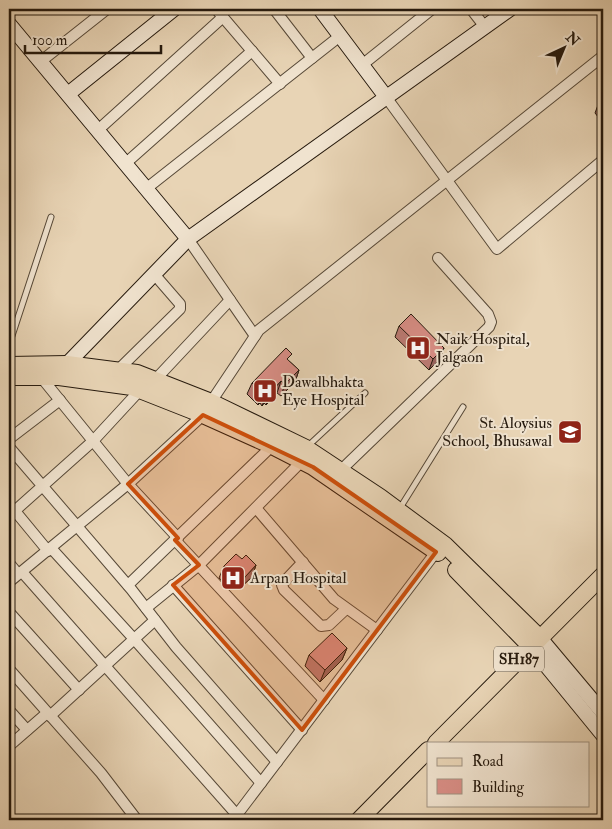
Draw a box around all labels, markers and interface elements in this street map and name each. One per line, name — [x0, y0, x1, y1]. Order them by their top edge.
scale bar — [25, 22, 161, 54]
north arrow — [540, 22, 590, 72]
text: N — [562, 28, 583, 50]
text: 100 m — [32, 31, 68, 50]
place label: Naik Hospital, Jalgaon — [435, 329, 530, 368]
hospital icon: Naik Hospital, Jalgaon — [405, 335, 431, 361]
place label: Dawalbhakta Eye Hospital — [282, 372, 364, 411]
hospital icon: Dawalbhakta Eye Hospital — [252, 378, 278, 404]
place label: St. Aloysius School, Bhusawal — [442, 413, 552, 451]
school or university icon: St. Aloysius School, Bhusawal — [557, 419, 583, 445]
hospital icon: Arpan Hospital — [220, 565, 246, 591]
place label: Arpan Hospital — [249, 568, 347, 589]
road number: SH187 — [494, 646, 544, 672]
legend — [427, 742, 590, 806]
text: Road — [472, 752, 504, 771]
text: Building — [472, 778, 524, 797]

